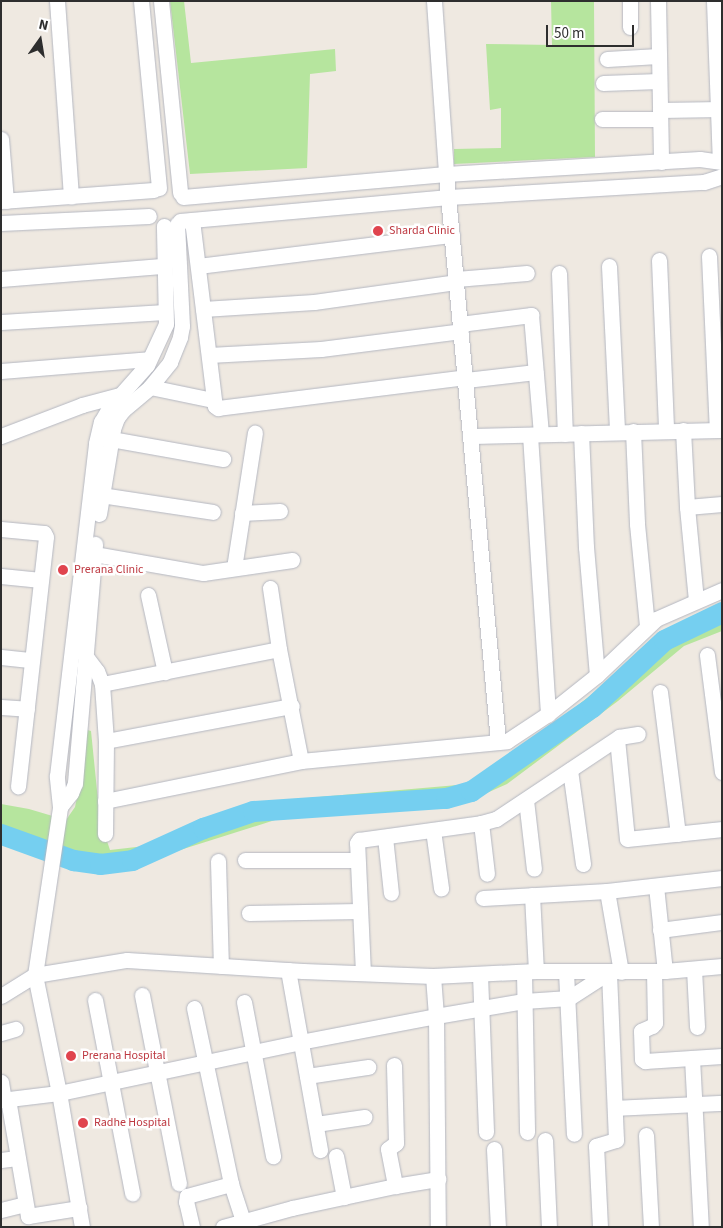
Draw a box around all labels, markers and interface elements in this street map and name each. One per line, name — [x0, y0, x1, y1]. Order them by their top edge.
north arrow — [15, 15, 65, 65]
text: N — [37, 15, 50, 36]
scale bar — [548, 15, 636, 47]
text: 50 m — [554, 23, 584, 44]
marker: Sharda Clinic — [371, 224, 385, 238]
place label: Sharda Clinic — [389, 224, 455, 238]
marker: Prerana Clinic — [56, 563, 70, 577]
place label: Prerana Clinic — [74, 563, 144, 577]
marker: Prerana Hospital — [64, 1049, 78, 1063]
place label: Prerana Hospital — [82, 1049, 166, 1063]
marker: Radhe Hospital — [76, 1116, 90, 1130]
place label: Radhe Hospital — [94, 1116, 170, 1130]

